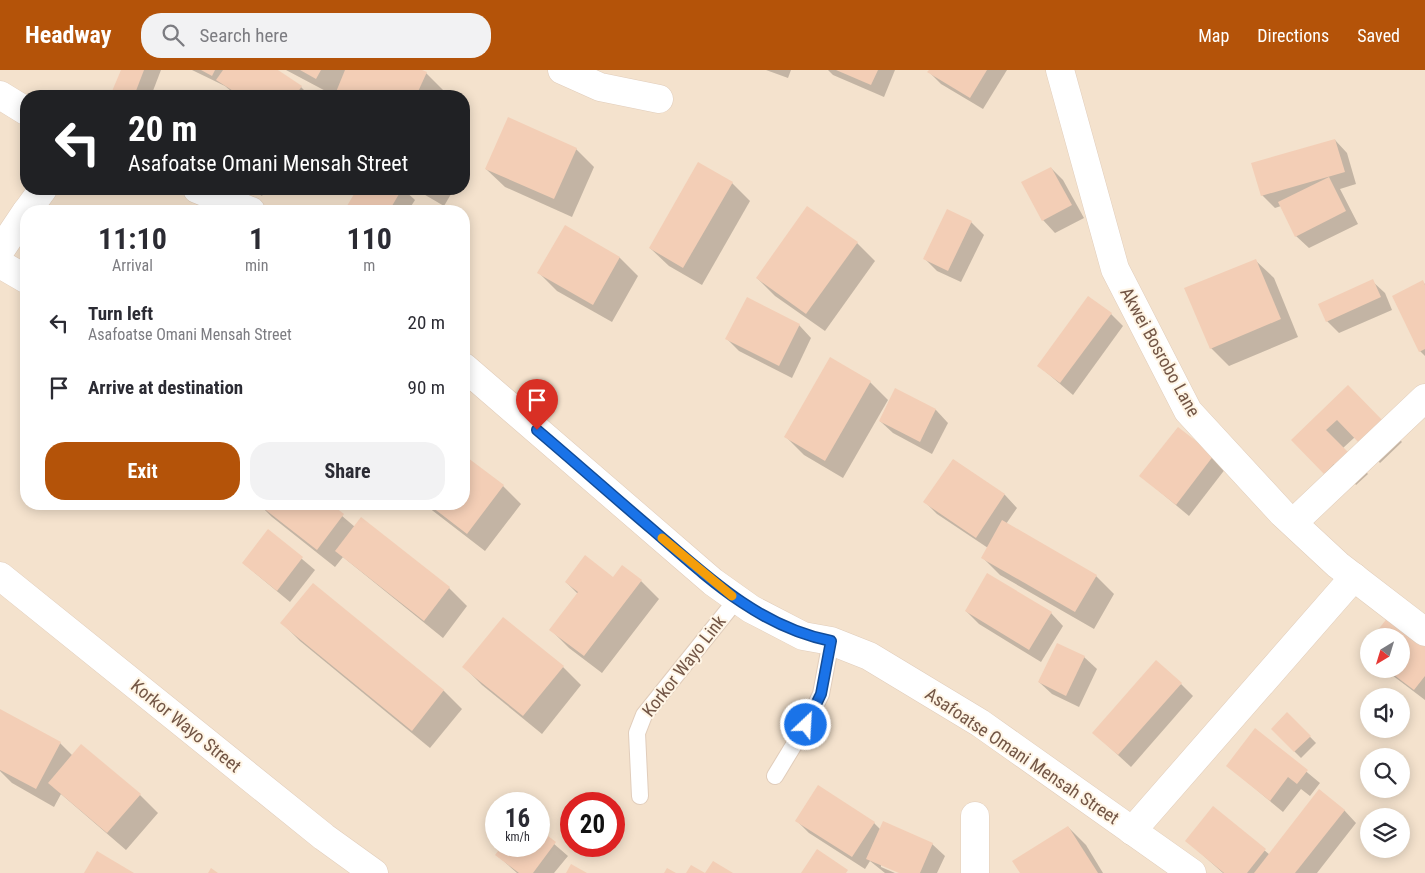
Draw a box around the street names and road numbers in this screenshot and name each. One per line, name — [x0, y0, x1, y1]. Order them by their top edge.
street label: Akwei Bosrobo Lane — [1116, 283, 1205, 420]
street label: Korkor Wayo Link — [638, 611, 730, 721]
street label: Korkor Wayo Street — [127, 675, 246, 776]
street label: Asafoatse Omani Mensah Street — [921, 683, 1123, 828]

